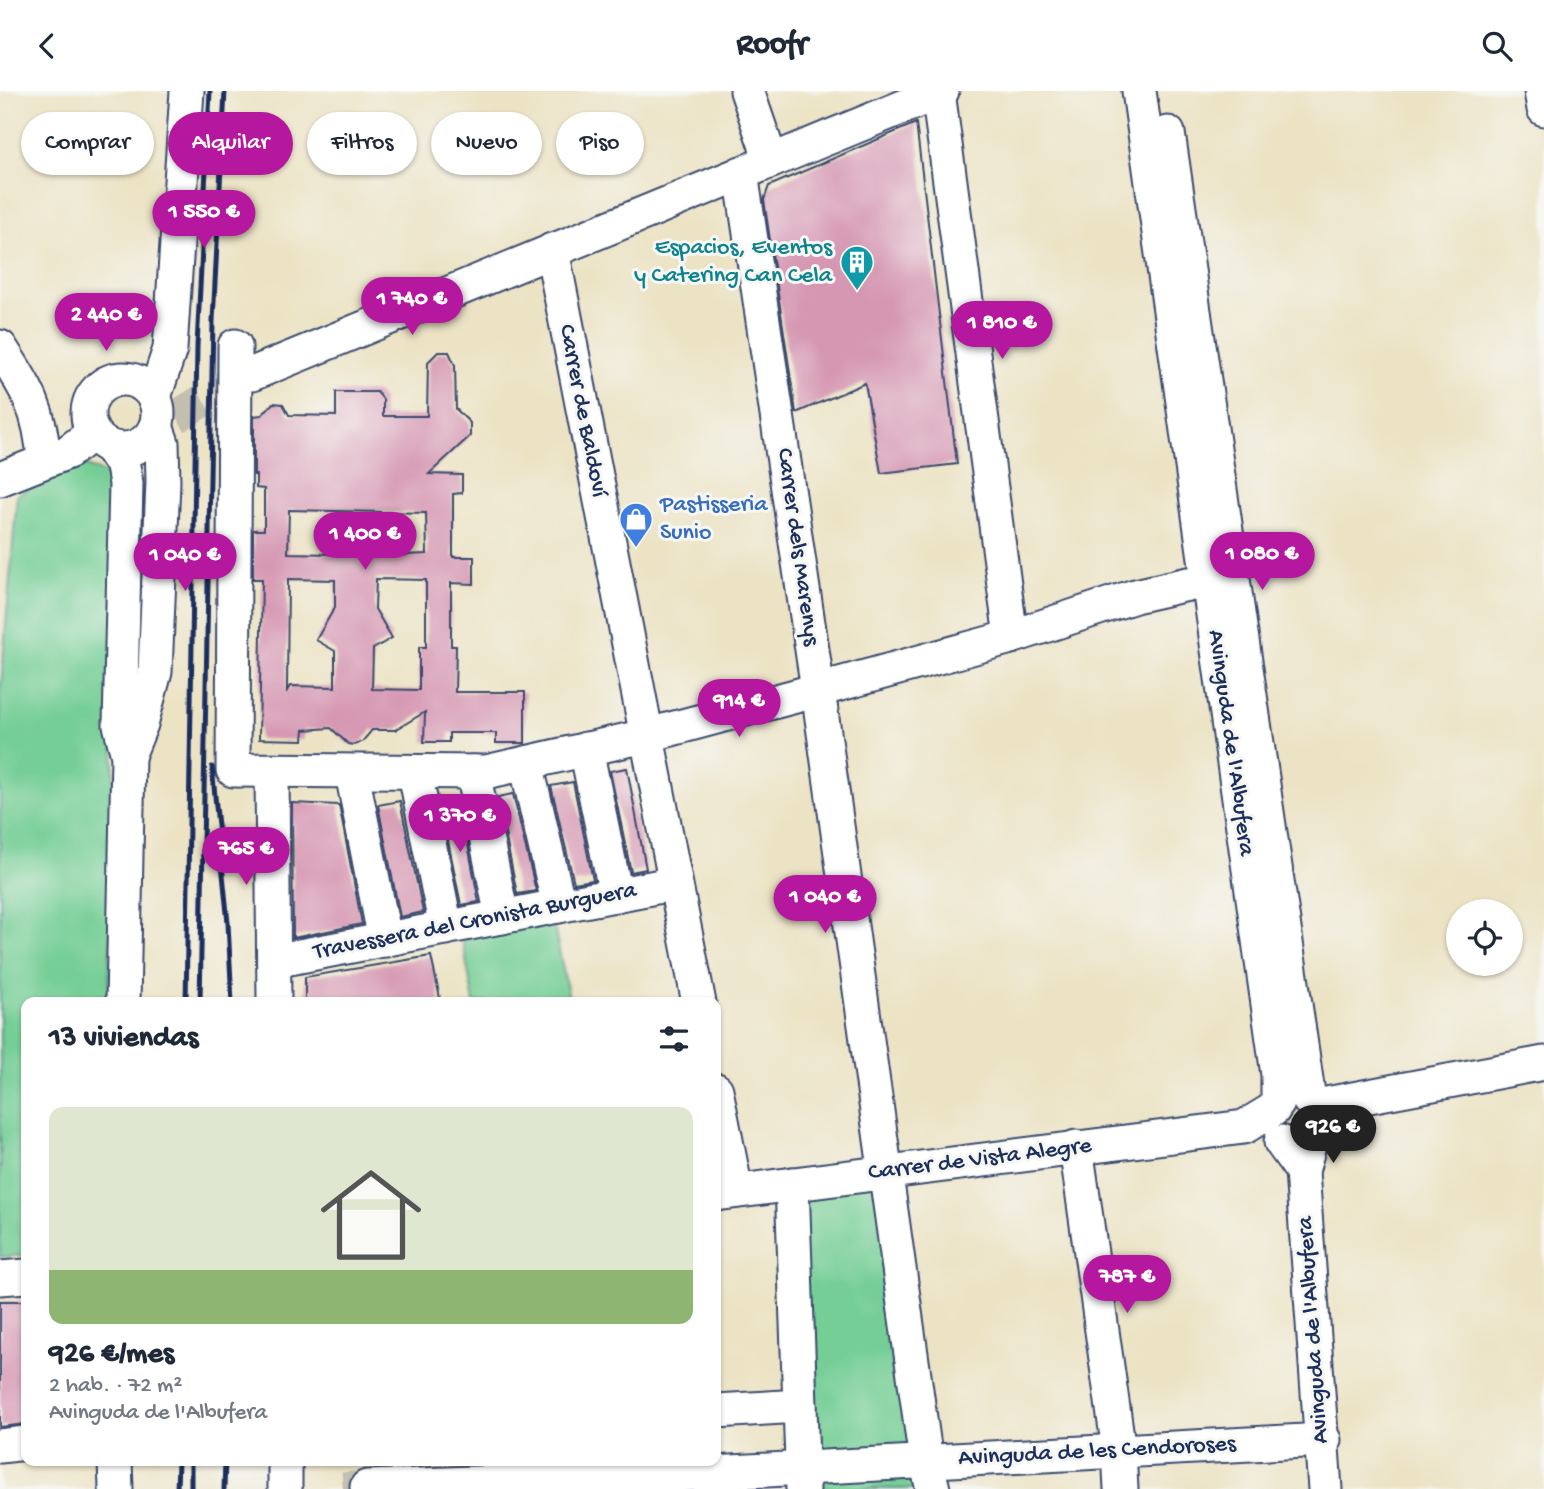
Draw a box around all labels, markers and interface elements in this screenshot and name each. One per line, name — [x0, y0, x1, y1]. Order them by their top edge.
icon: back — [28, 27, 66, 65]
text: Roofr — [736, 27, 808, 65]
icon: search — [1478, 27, 1516, 65]
chip: Comprar — [21, 112, 154, 175]
chip: Alquilar — [168, 112, 293, 175]
chip: Filtros — [307, 112, 417, 175]
chip: Nuevo — [431, 112, 542, 175]
chip: Piso — [556, 112, 644, 175]
pin: 1 550 € — [139, 191, 269, 250]
text: 1 550 € — [168, 199, 240, 226]
place label: Espacios, Eventos y Catering Can Cela — [634, 234, 833, 291]
building icon: Espacios, Eventos y Catering Can Cela — [838, 243, 876, 292]
pin: 1 740 € — [347, 278, 477, 337]
text: 1 740 € — [377, 286, 447, 313]
pin: 2 440 € — [41, 293, 171, 353]
pin: 1 810 € — [937, 301, 1067, 361]
text: 2 440 € — [71, 302, 141, 329]
text: 1 810 € — [968, 310, 1036, 337]
street label: Carrer de Baldoví — [551, 322, 613, 501]
street label: Carrer dels Marenys — [769, 446, 825, 649]
place label: Pastisseria Sunio — [659, 491, 768, 548]
shop icon: Pastisseria Sunio — [617, 500, 655, 549]
pin: 1 400 € — [300, 512, 430, 572]
text: 1 400 € — [330, 521, 400, 548]
pin: 1 040 € — [120, 533, 250, 593]
pin: 1 080 € — [1197, 533, 1327, 592]
text: 1 080 € — [1226, 541, 1298, 568]
text: 1 040 € — [150, 542, 220, 569]
street label: Avinguda de l'Albufera — [1200, 628, 1260, 858]
pin: 914 € — [690, 679, 788, 739]
text: 914 € — [714, 688, 764, 715]
pin: 1 370 € — [395, 795, 525, 854]
text: 1 370 € — [425, 803, 495, 830]
pin: 765 € — [197, 827, 295, 887]
text: 765 € — [219, 836, 273, 863]
pin: 1 040 € — [760, 875, 890, 935]
street label: Travessera del Cronista Burguera — [309, 876, 640, 968]
text: 1 040 € — [790, 884, 860, 911]
map controls — [1446, 899, 1523, 976]
button: locate — [1446, 899, 1523, 976]
icon: filters — [655, 1020, 693, 1058]
text: 13 viviendas — [49, 1022, 198, 1057]
pin: 926 € — [1284, 1105, 1382, 1165]
text: 926 € — [1306, 1114, 1360, 1141]
street label: Carrer de Vista Alegre — [867, 1132, 1094, 1188]
icon: home — [308, 1152, 434, 1278]
street label: Avinguda de l'Albufera — [1292, 1215, 1336, 1445]
pin: 787 € — [1078, 1255, 1176, 1315]
text: 787 € — [1099, 1264, 1155, 1291]
text: 926 €/mes — [49, 1338, 174, 1373]
text: 2 hab. · 72 m² — [49, 1373, 182, 1400]
text: Avinguda de l'Albufera — [49, 1400, 267, 1427]
street label: Avinguda de les Cendoroses — [957, 1430, 1238, 1474]

